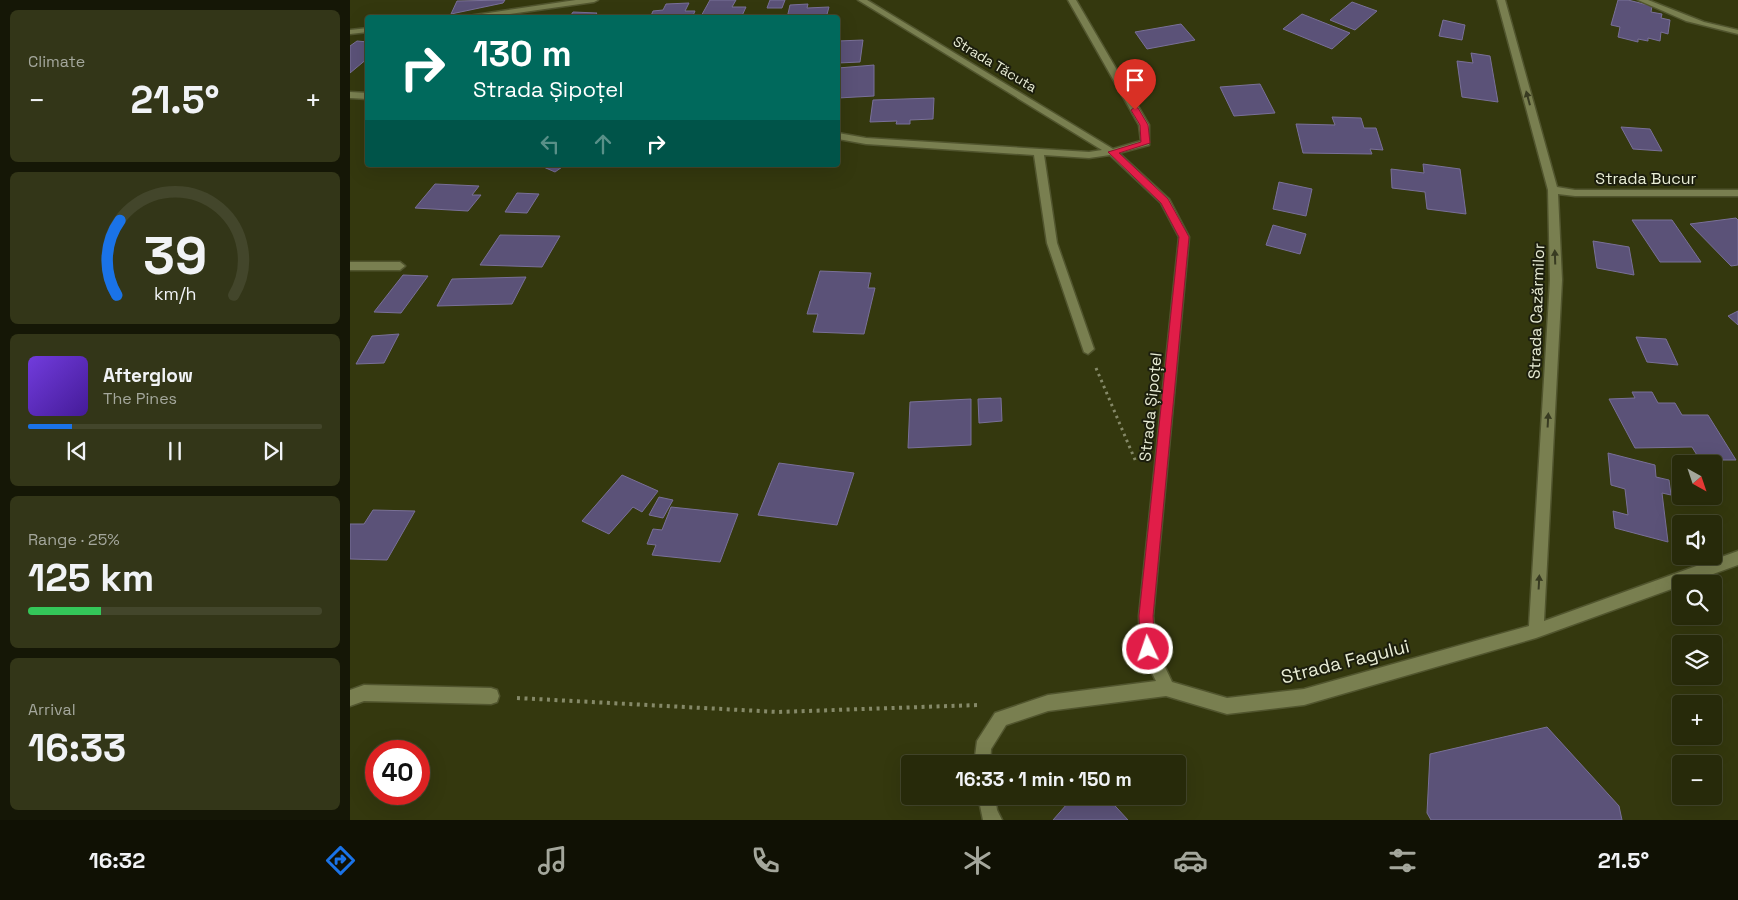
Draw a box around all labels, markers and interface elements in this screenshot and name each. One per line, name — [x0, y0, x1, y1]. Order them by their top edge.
text: 130 m — [473, 32, 572, 76]
street label: Strada Tăcuta — [950, 32, 1040, 96]
icon: right — [390, 35, 455, 100]
text: Climate — [28, 51, 85, 72]
pin — [1114, 59, 1156, 110]
icon: arrive — [1121, 66, 1149, 94]
text: Strada Șipoțel — [473, 75, 624, 103]
text: 21.5° — [131, 76, 219, 124]
text: − — [28, 82, 45, 118]
text: + — [305, 82, 322, 118]
one-way arrow — [1524, 91, 1532, 106]
icon: left — [536, 130, 564, 158]
icon: ahead — [589, 130, 617, 158]
icon: right — [642, 130, 670, 158]
street label: Strada Bucur — [1595, 168, 1697, 189]
text: 39 — [143, 223, 207, 289]
street label: Strada Cazărmilor — [1524, 243, 1549, 379]
one-way arrow — [1551, 249, 1559, 265]
text: km/h — [154, 282, 196, 305]
street label: Strada Șipoțel — [1134, 351, 1167, 463]
text: Afterglow — [103, 363, 193, 388]
text: The Pines — [103, 388, 177, 409]
one-way arrow — [1544, 411, 1552, 427]
icon: previous — [63, 437, 91, 465]
icon: pause — [161, 437, 189, 465]
icon: next — [259, 437, 287, 465]
north arrow — [1672, 455, 1722, 505]
map controls — [1672, 455, 1722, 805]
button: sound — [1672, 515, 1722, 565]
text: Range · 25% — [28, 529, 120, 550]
text: 125 km — [28, 554, 154, 602]
one-way arrow — [1535, 574, 1543, 590]
button: search — [1672, 575, 1722, 625]
position arrow — [1121, 622, 1173, 674]
street label: Strada Fagului — [1278, 633, 1412, 690]
button: layers — [1672, 635, 1722, 685]
button: + — [1672, 695, 1722, 745]
text: Arrival — [28, 699, 76, 720]
text: 16:33 — [28, 724, 126, 772]
speed limit sign: 40 — [365, 740, 430, 805]
button: − — [1672, 755, 1722, 805]
text: 16:33 · 1 min · 150 m — [955, 767, 1132, 792]
icon: directions — [323, 843, 358, 878]
icon: music — [535, 843, 570, 878]
icon: phone — [748, 843, 783, 878]
icon: climate — [960, 843, 995, 878]
icon: car — [1173, 843, 1208, 878]
icon: filters — [1385, 843, 1420, 878]
text: 16:32 — [89, 846, 145, 874]
text: 21.5° — [1598, 846, 1649, 874]

